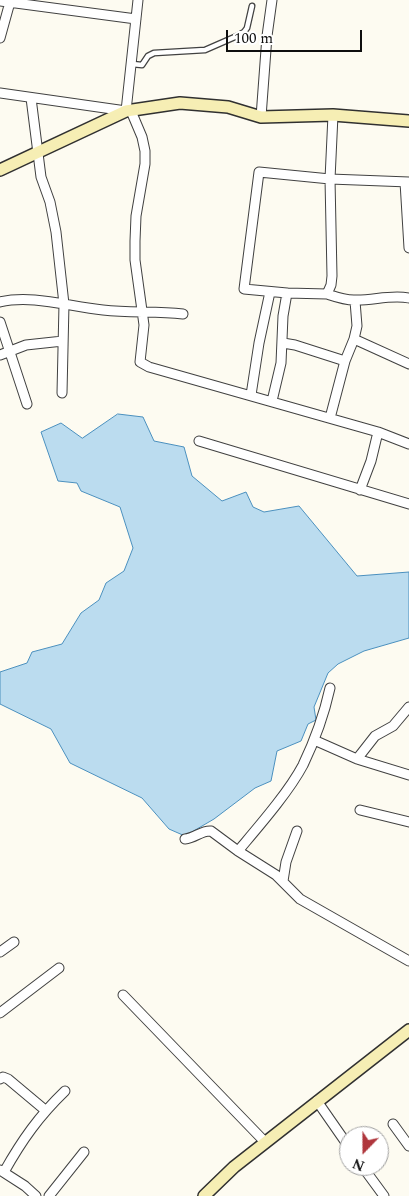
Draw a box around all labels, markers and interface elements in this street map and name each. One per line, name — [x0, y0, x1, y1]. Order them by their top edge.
scale bar — [229, 20, 365, 52]
text: 100 m — [234, 27, 273, 50]
north arrow — [339, 1126, 389, 1176]
text: N — [349, 1153, 368, 1176]

